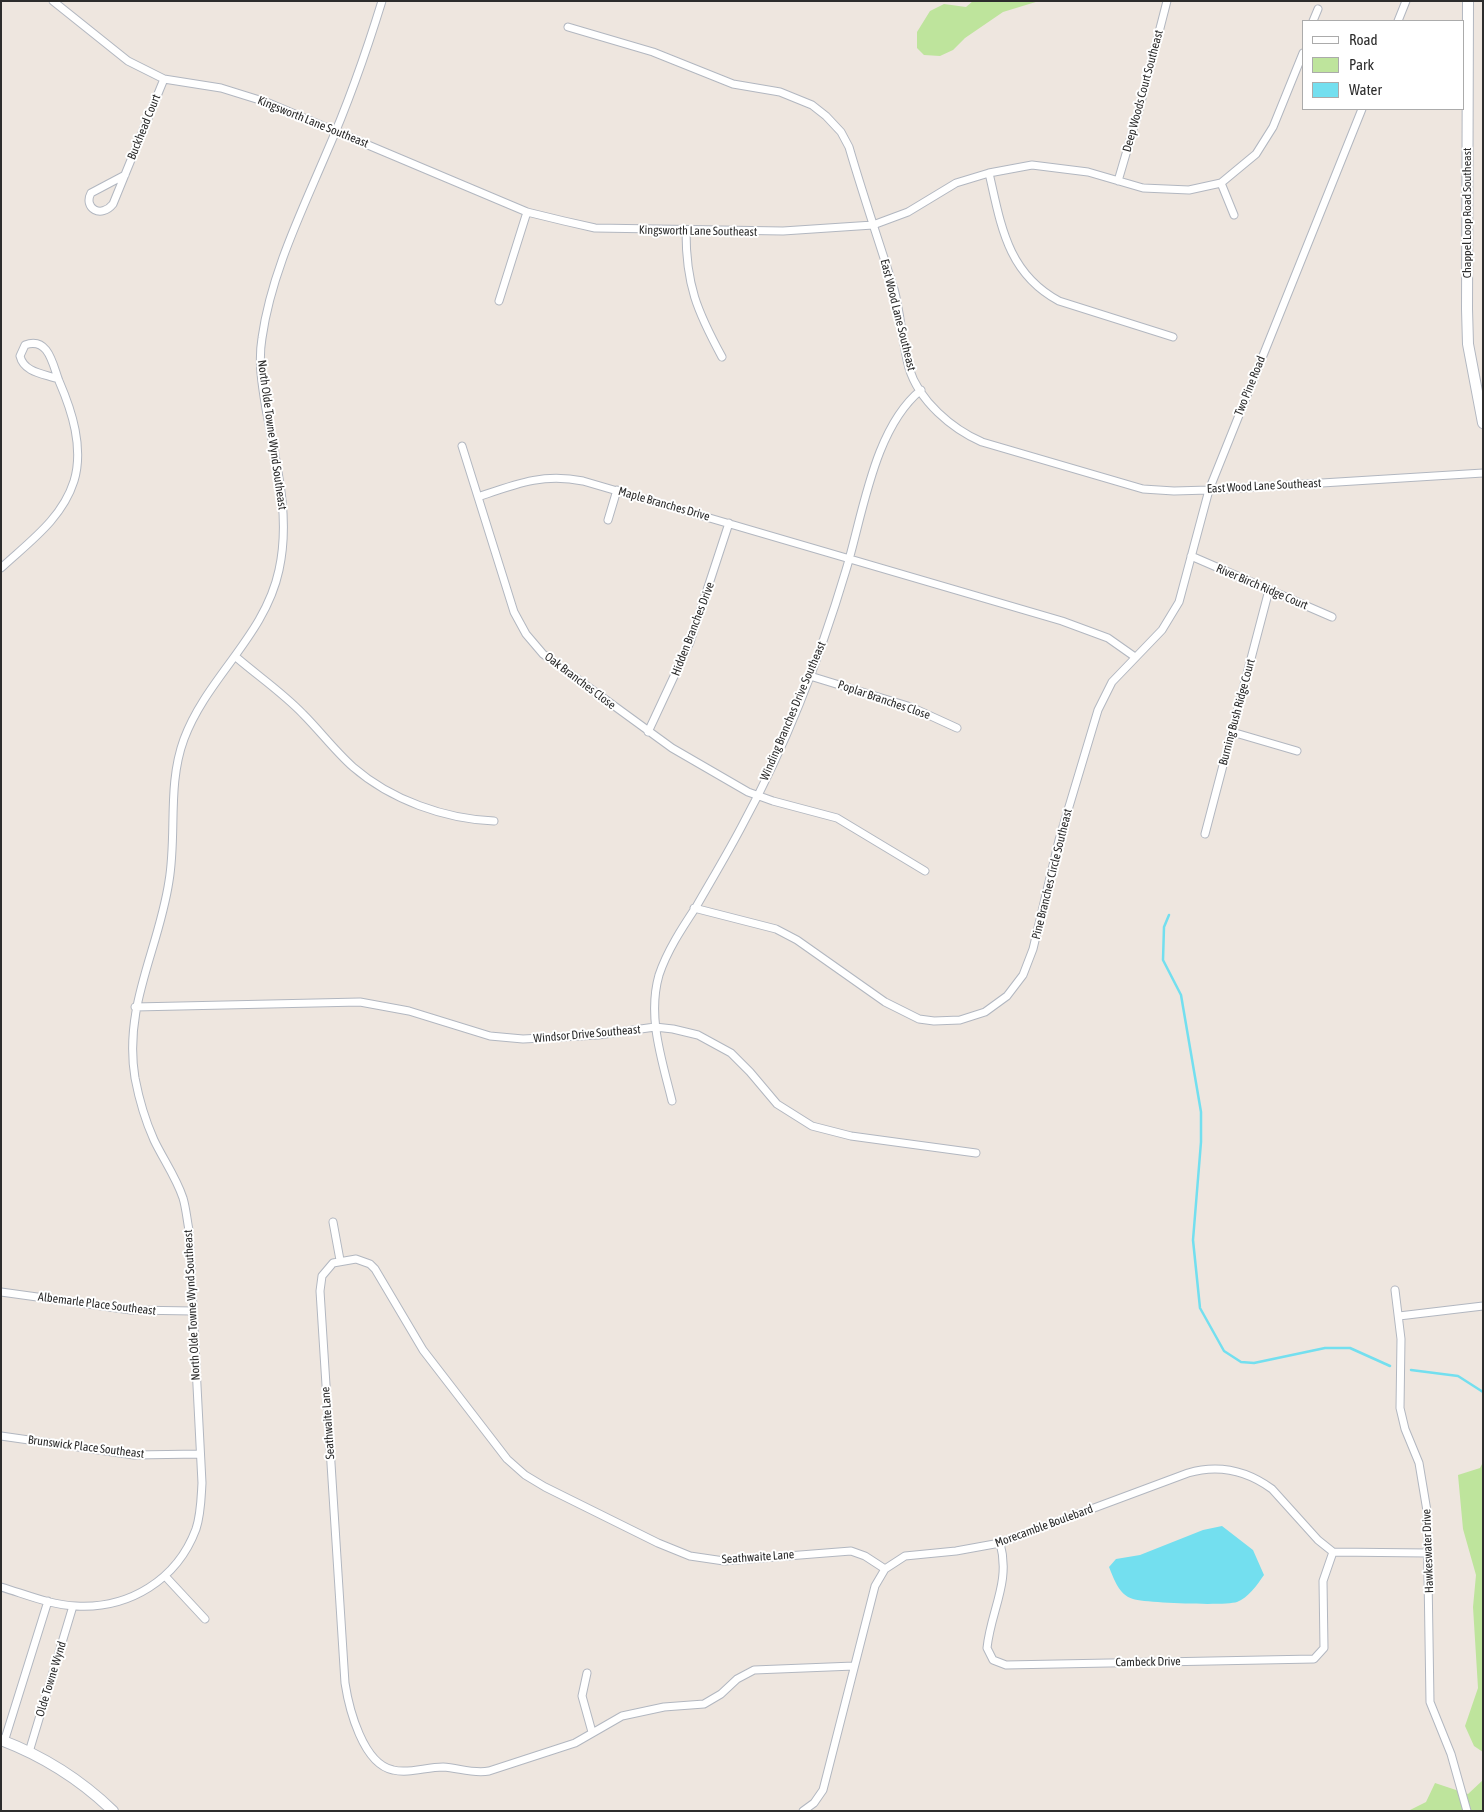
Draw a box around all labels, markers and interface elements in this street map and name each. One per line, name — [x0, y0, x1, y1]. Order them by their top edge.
legend — [1302, 20, 1464, 110]
street label: Deep Woods Court Southeast — [1120, 28, 1166, 154]
text: Road — [1349, 31, 1378, 48]
text: Park — [1349, 56, 1374, 73]
text: Water — [1349, 81, 1382, 98]
street label: Buckhead Court — [124, 92, 164, 162]
street label: Kingsworth Lane Southeast — [255, 93, 371, 151]
street label: Chappel Loop Road Southeast — [1460, 148, 1474, 278]
street label: Kingsworth Lane Southeast — [639, 223, 757, 239]
street label: East Wood Lane Southeast — [877, 258, 919, 372]
street label: Two Pine Road — [1231, 354, 1269, 418]
street label: North Olde Towne Wynd Southeast — [254, 359, 290, 511]
street label: East Wood Lane Southeast — [1206, 476, 1322, 496]
street label: Maple Branches Drive — [616, 484, 712, 524]
street label: River Birch Ridge Court — [1214, 561, 1310, 613]
street label: Hidden Branches Drive — [668, 580, 718, 678]
street label: Winding Branches Drive Southeast — [757, 639, 829, 783]
street label: Oak Branches Close — [542, 650, 618, 712]
street label: Burning Bush Ridge Court — [1216, 657, 1258, 767]
street label: Poplar Branches Close — [836, 677, 932, 723]
street label: Pine Branches Circle Southeast — [1029, 807, 1075, 941]
street label: Windsor Drive Southeast — [533, 1022, 641, 1046]
street label: North Olde Towne Wynd Southeast — [181, 1229, 203, 1381]
street label: Albemarle Place Southeast — [37, 1290, 157, 1318]
street label: Seathwaite Lane — [318, 1386, 338, 1460]
street label: Brunswick Place Southeast — [27, 1433, 145, 1461]
street label: Morecamble Boulebard — [993, 1502, 1095, 1550]
street label: Hawkeswater Drive — [1419, 1509, 1437, 1593]
street label: Seathwaite Lane — [721, 1547, 795, 1567]
street label: Olde Towne Wynd — [33, 1640, 69, 1718]
street label: Cambeck Drive — [1115, 1654, 1181, 1670]

